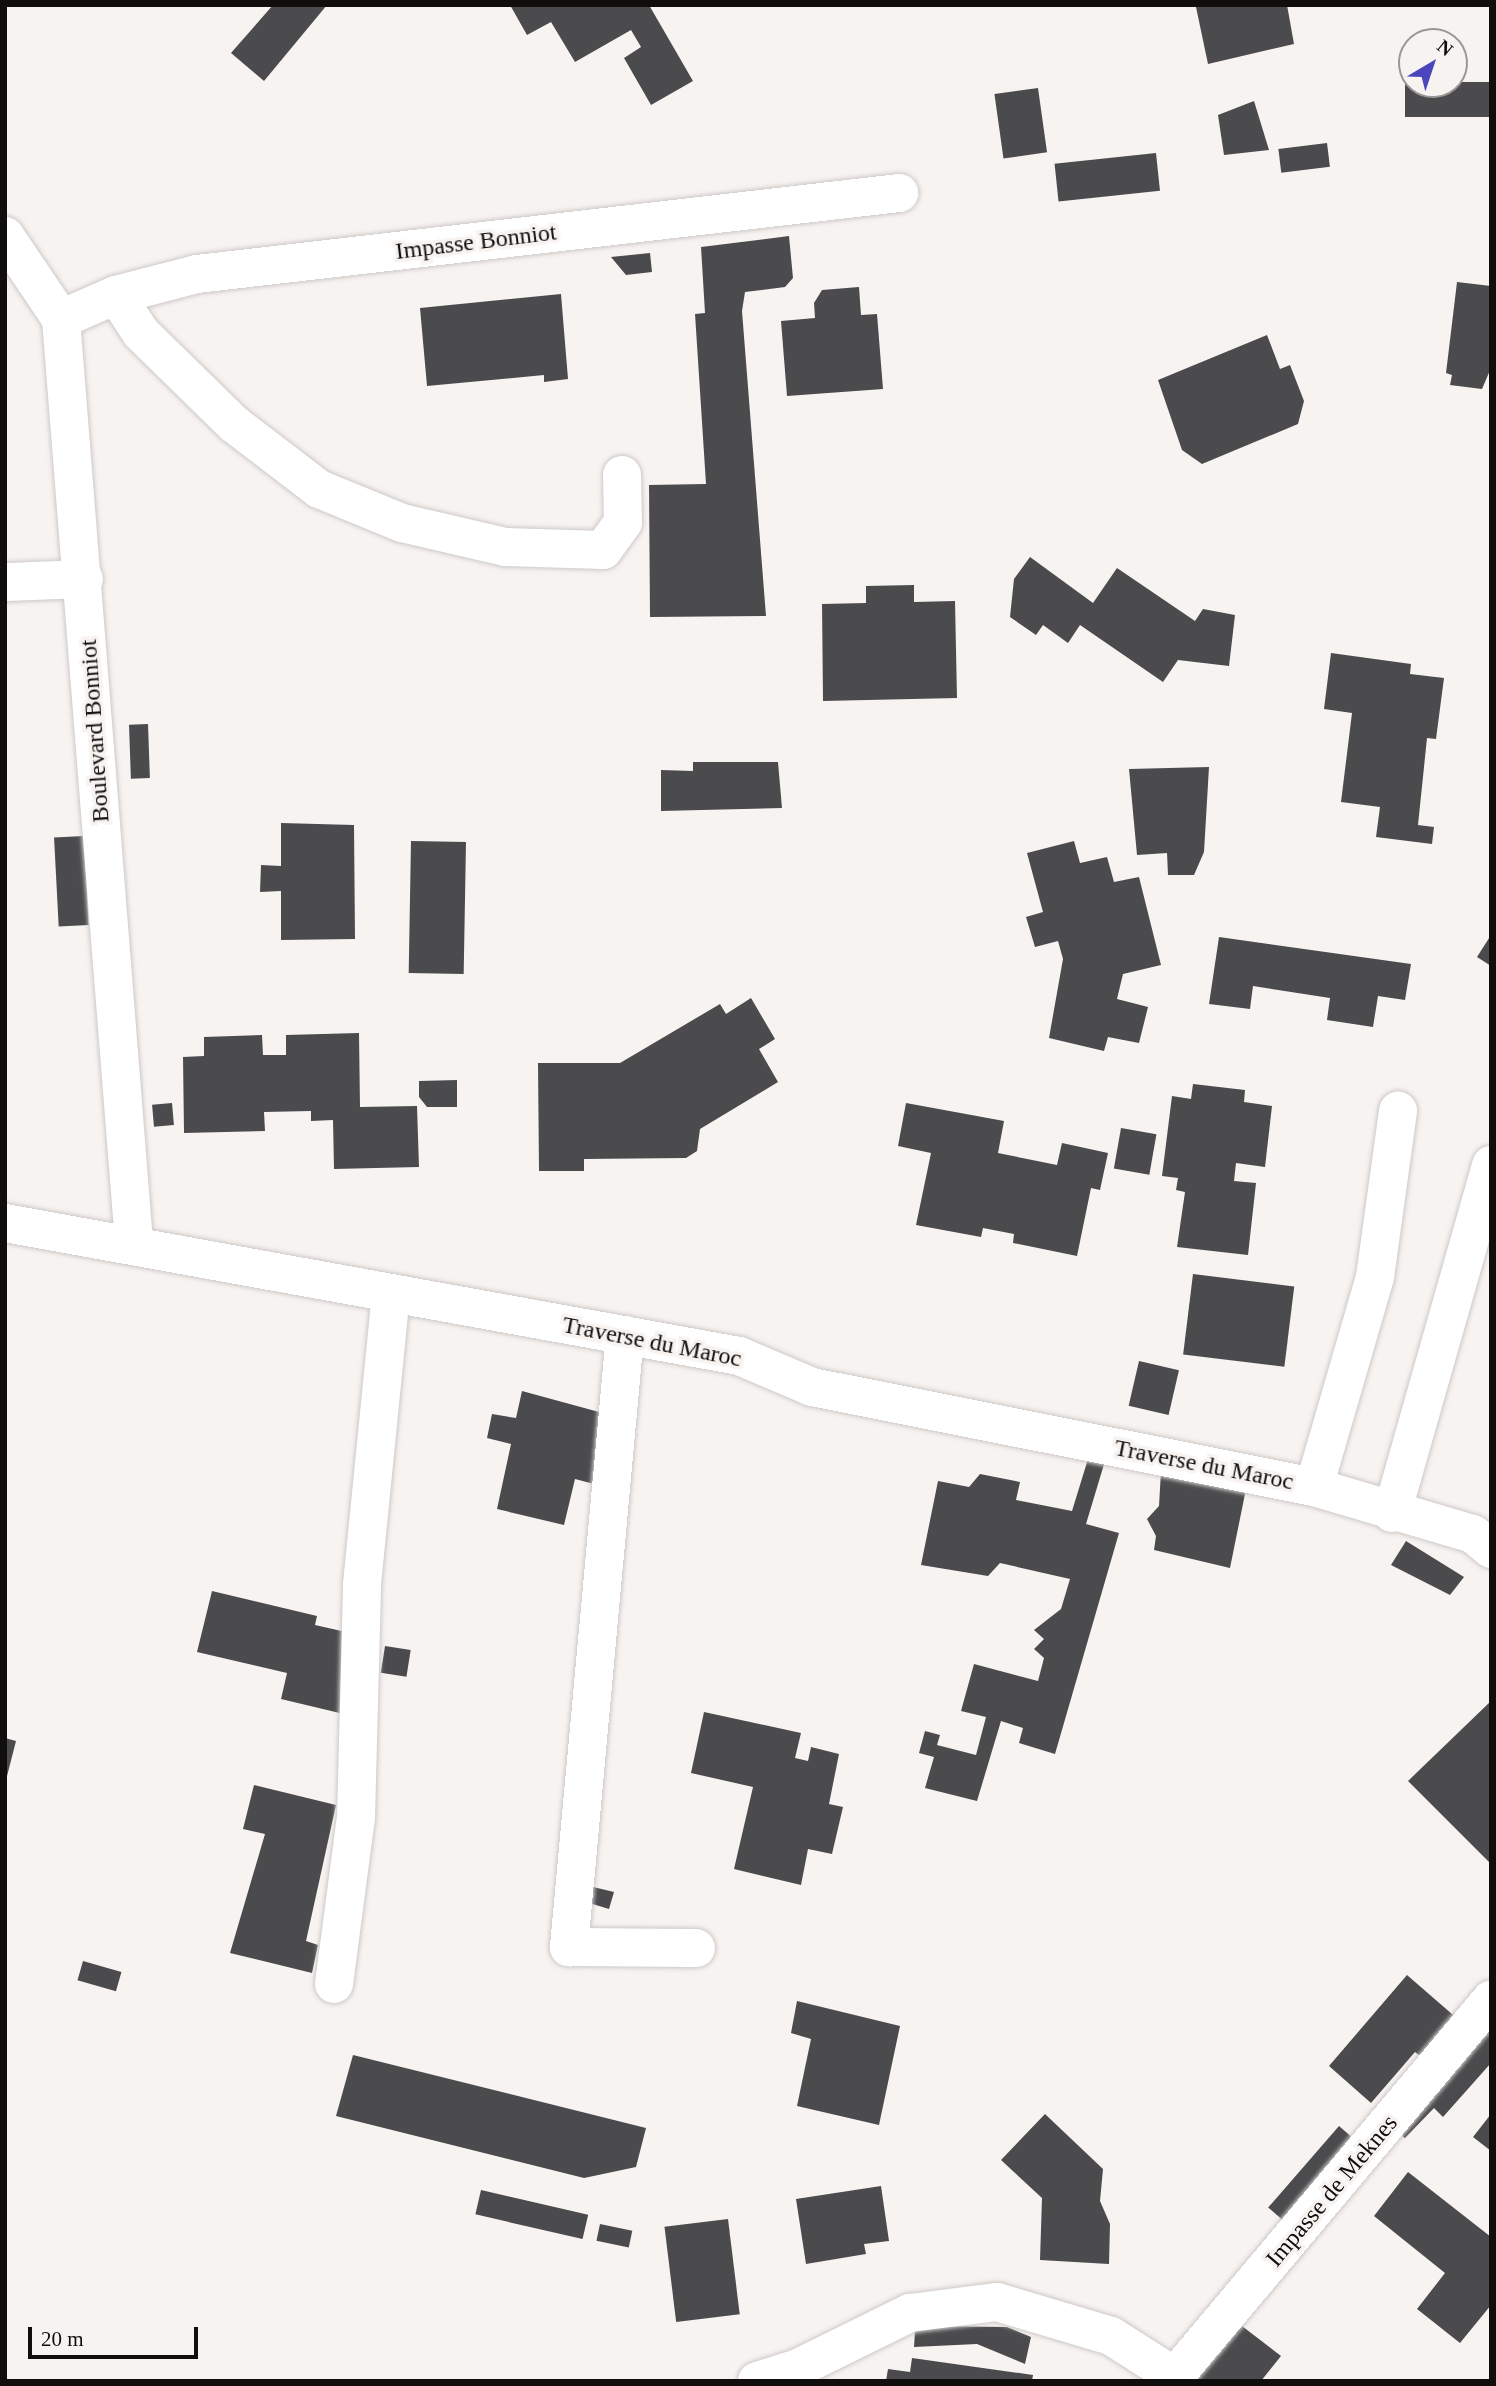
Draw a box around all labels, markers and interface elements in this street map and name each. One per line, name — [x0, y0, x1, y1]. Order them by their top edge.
north arrow — [1398, 28, 1468, 98]
text: N — [1433, 35, 1457, 60]
street label: Impasse Bonniot — [394, 218, 558, 266]
street label: Boulevard Bonniot — [74, 639, 116, 823]
street label: Traverse du Maroc — [560, 1311, 744, 1373]
street label: Traverse du Maroc — [1112, 1434, 1296, 1496]
street label: Impasse de Meknes — [1260, 2109, 1404, 2273]
scale bar — [32, 2312, 201, 2356]
text: 20 m — [41, 2327, 84, 2351]

